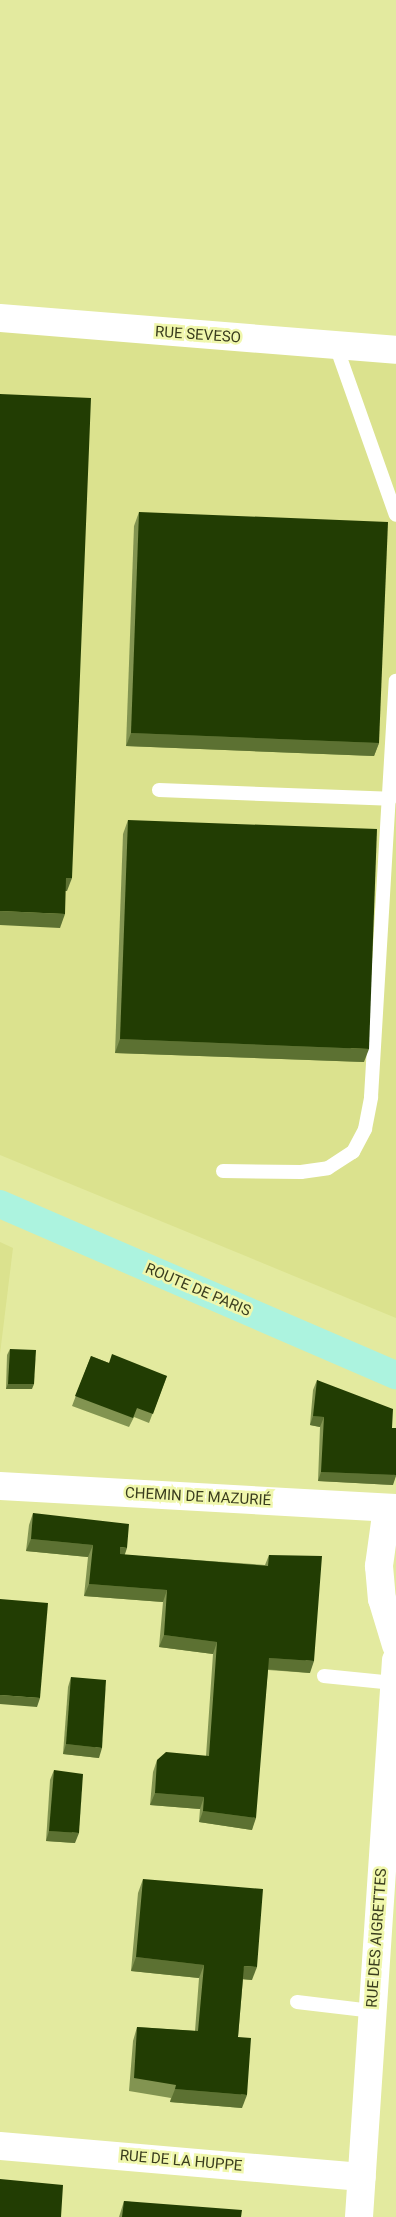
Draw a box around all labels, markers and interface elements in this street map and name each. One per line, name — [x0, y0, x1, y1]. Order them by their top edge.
street label: RUE SEVESO — [155, 323, 241, 347]
street label: ROUTE DE PARIS — [142, 1260, 254, 1320]
street label: CHEMIN DE MAZURIÉ — [125, 1484, 271, 1510]
street label: RUE DES AIGRETTES — [363, 1868, 391, 2008]
street label: RUE DE LA HUPPE — [119, 2147, 243, 2175]

